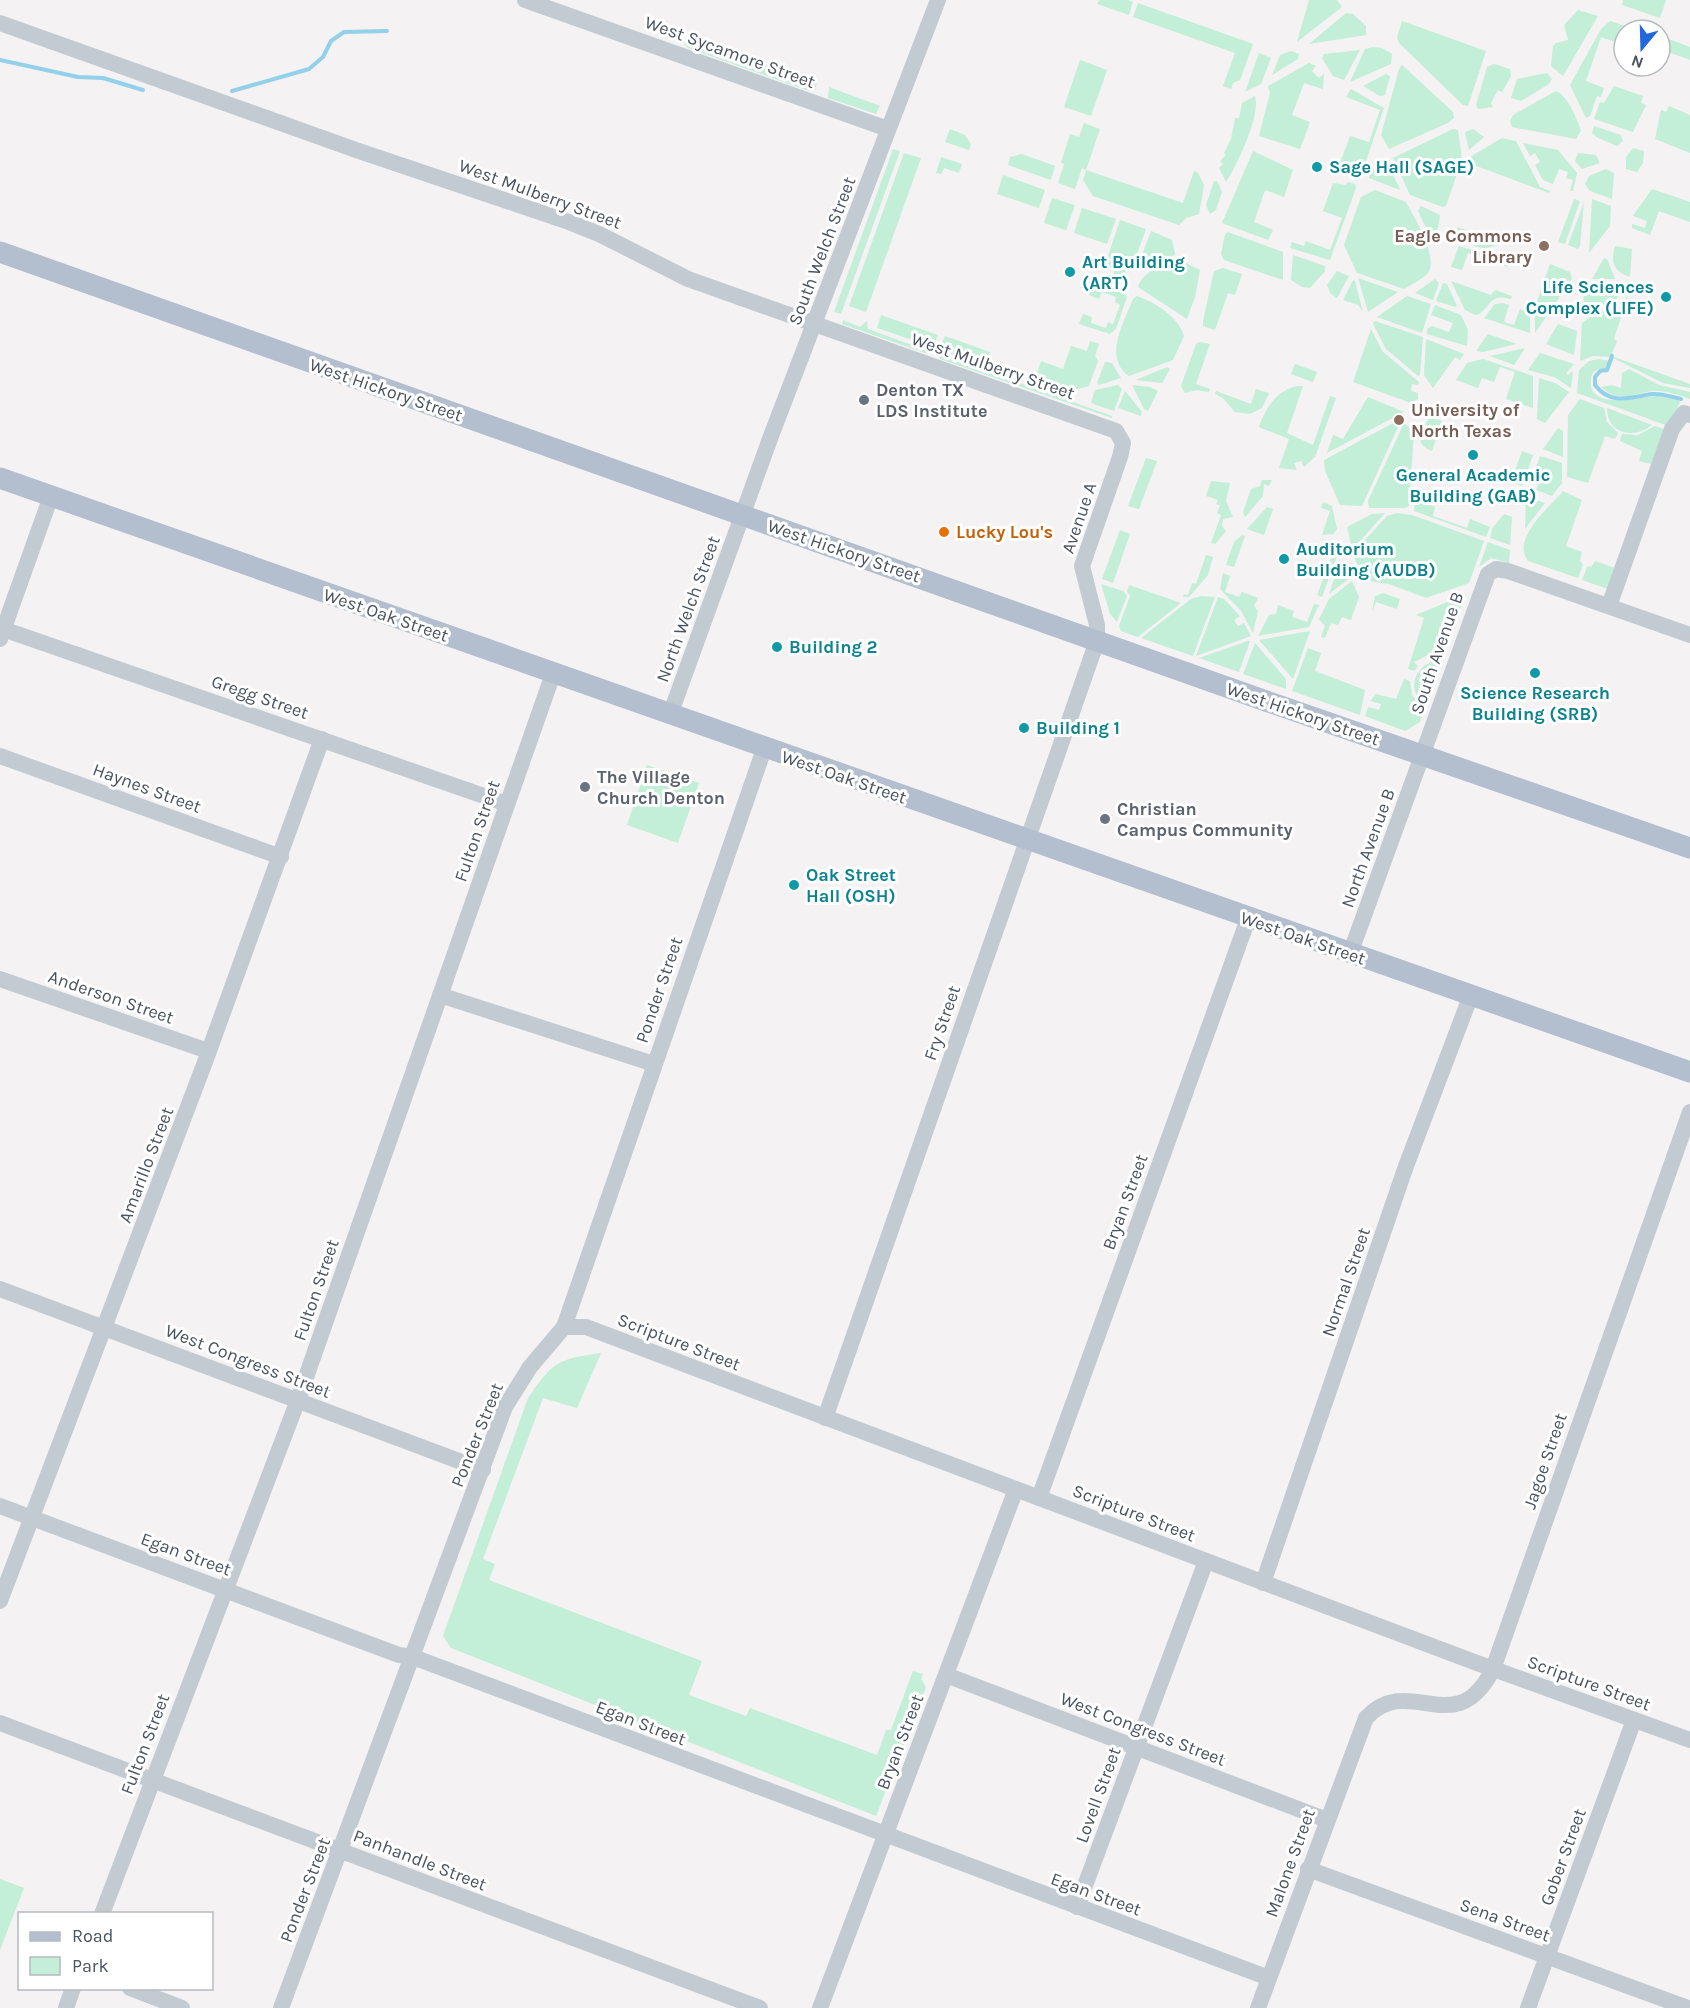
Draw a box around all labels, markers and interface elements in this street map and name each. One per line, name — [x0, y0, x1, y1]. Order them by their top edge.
street label: West Sycamore Street — [642, 11, 818, 93]
north arrow — [1612, 18, 1672, 78]
text: N — [1629, 51, 1646, 73]
street label: West Mulberry Street — [456, 154, 625, 234]
place label: Sage Hall (SAGE) — [1329, 156, 1474, 178]
marker: Sage Hall (SAGE) — [1310, 160, 1324, 174]
street label: South Welch Street — [784, 173, 861, 328]
place label: Eagle Commons Library — [1394, 225, 1532, 268]
marker: Eagle Commons Library — [1537, 239, 1551, 253]
place label: Art Building (ART) — [1082, 251, 1185, 294]
marker: Art Building (ART) — [1063, 265, 1077, 279]
place label: Life Sciences Complex (LIFE) — [1526, 276, 1654, 319]
marker: Life Sciences Complex (LIFE) — [1659, 290, 1673, 304]
street label: West Mulberry Street — [908, 328, 1078, 404]
street label: West Hickory Street — [307, 353, 466, 427]
place label: Denton TX LDS Institute — [876, 379, 988, 422]
marker: Denton TX LDS Institute — [857, 393, 871, 407]
place label: University of North Texas — [1411, 399, 1520, 442]
marker: University of North Texas — [1392, 413, 1406, 427]
marker: General Academic Building (GAB) — [1466, 448, 1480, 462]
place label: General Academic Building (GAB) — [1396, 464, 1550, 507]
street label: Avenue A — [1057, 480, 1101, 556]
street label: West Hickory Street — [765, 514, 924, 588]
place label: Lucky Lou's — [956, 521, 1053, 543]
marker: Lucky Lou's — [937, 525, 951, 539]
street label: North Welch Street — [651, 533, 725, 685]
place label: Auditorium Building (AUDB) — [1296, 538, 1436, 581]
marker: Auditorium Building (AUDB) — [1277, 552, 1291, 566]
street label: West Oak Street — [321, 583, 452, 647]
street label: South Avenue B — [1406, 589, 1468, 717]
place label: Building 2 — [789, 636, 877, 658]
marker: Building 2 — [770, 640, 784, 654]
marker: Science Research Building (SRB) — [1528, 666, 1542, 680]
street label: Gregg Street — [209, 670, 312, 724]
street label: West Hickory Street — [1224, 677, 1383, 751]
place label: Science Research Building (SRB) — [1460, 682, 1610, 725]
place label: Building 1 — [1036, 717, 1120, 739]
marker: Building 1 — [1017, 721, 1031, 735]
street label: West Oak Street — [779, 745, 910, 809]
street label: Haynes Street — [90, 758, 204, 818]
place label: The Village Church Denton — [597, 766, 725, 809]
street label: Fulton Street — [449, 777, 505, 885]
marker: The Village Church Denton — [578, 780, 592, 794]
street label: North Avenue B — [1336, 785, 1400, 911]
place label: Christian Campus Community — [1117, 798, 1293, 841]
marker: Christian Campus Community — [1098, 812, 1112, 826]
place label: Oak Street Hall (OSH) — [806, 864, 896, 907]
marker: Oak Street Hall (OSH) — [787, 878, 801, 892]
street label: West Oak Street — [1238, 906, 1369, 970]
street label: Ponder Street — [631, 934, 688, 1046]
street label: Anderson Street — [45, 965, 177, 1029]
street label: Fry Street — [919, 982, 965, 1063]
street label: Amarillo Street — [114, 1104, 178, 1226]
street label: Bryan Street — [1097, 1151, 1153, 1253]
street label: Normal Street — [1317, 1224, 1375, 1340]
street label: Fulton Street — [288, 1236, 344, 1344]
street label: Scripture Street — [615, 1308, 744, 1376]
street label: West Congress Street — [162, 1319, 334, 1403]
street label: Ponder Street — [446, 1379, 508, 1490]
street label: Jagoe Street — [1518, 1410, 1572, 1512]
street label: Scripture Street — [1070, 1479, 1199, 1547]
street label: Egan Street — [138, 1527, 234, 1581]
street label: Scripture Street — [1524, 1650, 1654, 1716]
street label: West Congress Street — [1057, 1687, 1229, 1771]
street label: Fulton Street — [116, 1690, 174, 1797]
street label: Bryan Street — [872, 1691, 928, 1793]
street label: Egan Street — [593, 1696, 689, 1750]
street label: Lovell Street — [1071, 1744, 1126, 1846]
street label: Gober Street — [1535, 1805, 1591, 1908]
street label: Malone Street — [1260, 1806, 1320, 1920]
street label: Panhandle Street — [350, 1824, 490, 1896]
street label: Ponder Street — [275, 1834, 335, 1946]
street label: Egan Street — [1048, 1867, 1144, 1921]
street label: Sena Street — [1457, 1893, 1553, 1947]
legend — [18, 1912, 213, 1990]
text: Road — [72, 1925, 113, 1947]
text: Park — [72, 1955, 109, 1977]

